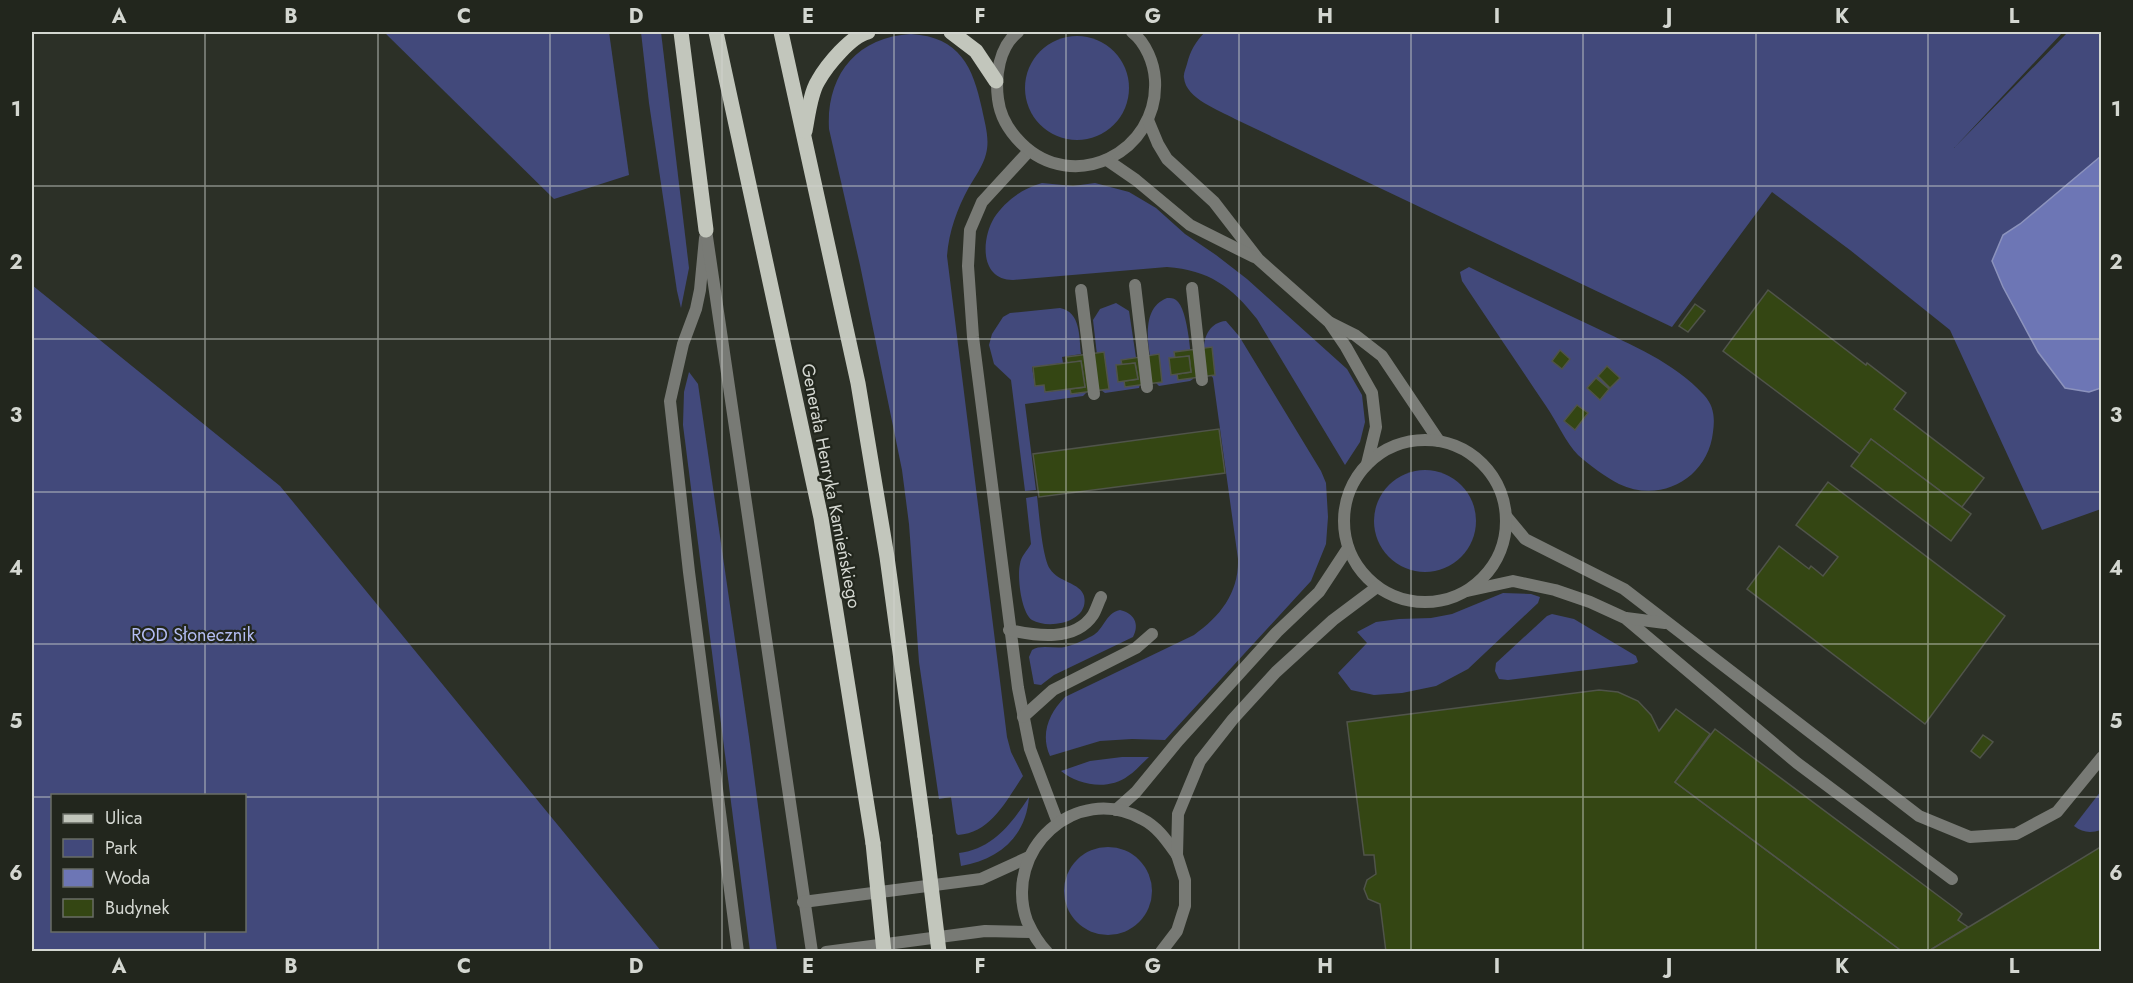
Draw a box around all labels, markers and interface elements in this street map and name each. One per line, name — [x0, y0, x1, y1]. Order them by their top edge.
text: A — [111, 2, 127, 31]
text: B — [284, 2, 298, 31]
text: C — [457, 2, 471, 31]
text: D — [629, 2, 643, 31]
text: E — [802, 2, 814, 31]
text: F — [974, 2, 986, 31]
text: G — [1145, 2, 1161, 31]
text: H — [1317, 2, 1333, 31]
text: I — [1494, 2, 1500, 31]
text: J — [1662, 2, 1672, 31]
text: K — [1835, 2, 1849, 31]
text: L — [2009, 2, 2020, 31]
text: 1 — [11, 95, 21, 124]
text: 1 — [2111, 95, 2121, 124]
text: 2 — [9, 248, 23, 277]
text: 2 — [2109, 248, 2123, 277]
street label: Generała Henryka Kamieńskiego — [795, 361, 868, 611]
text: 3 — [10, 401, 22, 430]
text: 3 — [2110, 401, 2122, 430]
text: 4 — [9, 554, 23, 583]
text: 4 — [2109, 554, 2123, 583]
park label: ROD Słonecznik — [131, 622, 255, 648]
text: 5 — [10, 707, 23, 736]
text: 5 — [2110, 707, 2123, 736]
legend — [51, 794, 246, 932]
text: Ulica — [105, 805, 142, 831]
text: Park — [105, 835, 137, 861]
text: 6 — [9, 859, 23, 888]
text: 6 — [2109, 859, 2123, 888]
text: Woda — [105, 865, 150, 891]
text: Budynek — [105, 895, 169, 921]
text: A — [111, 952, 127, 981]
text: B — [284, 952, 298, 981]
text: C — [457, 952, 471, 981]
text: D — [629, 952, 643, 981]
text: E — [802, 952, 814, 981]
text: F — [974, 952, 986, 981]
text: G — [1145, 952, 1161, 981]
text: H — [1317, 952, 1333, 981]
text: I — [1494, 952, 1500, 981]
text: J — [1662, 952, 1672, 981]
text: K — [1835, 952, 1849, 981]
text: L — [2009, 952, 2020, 981]

